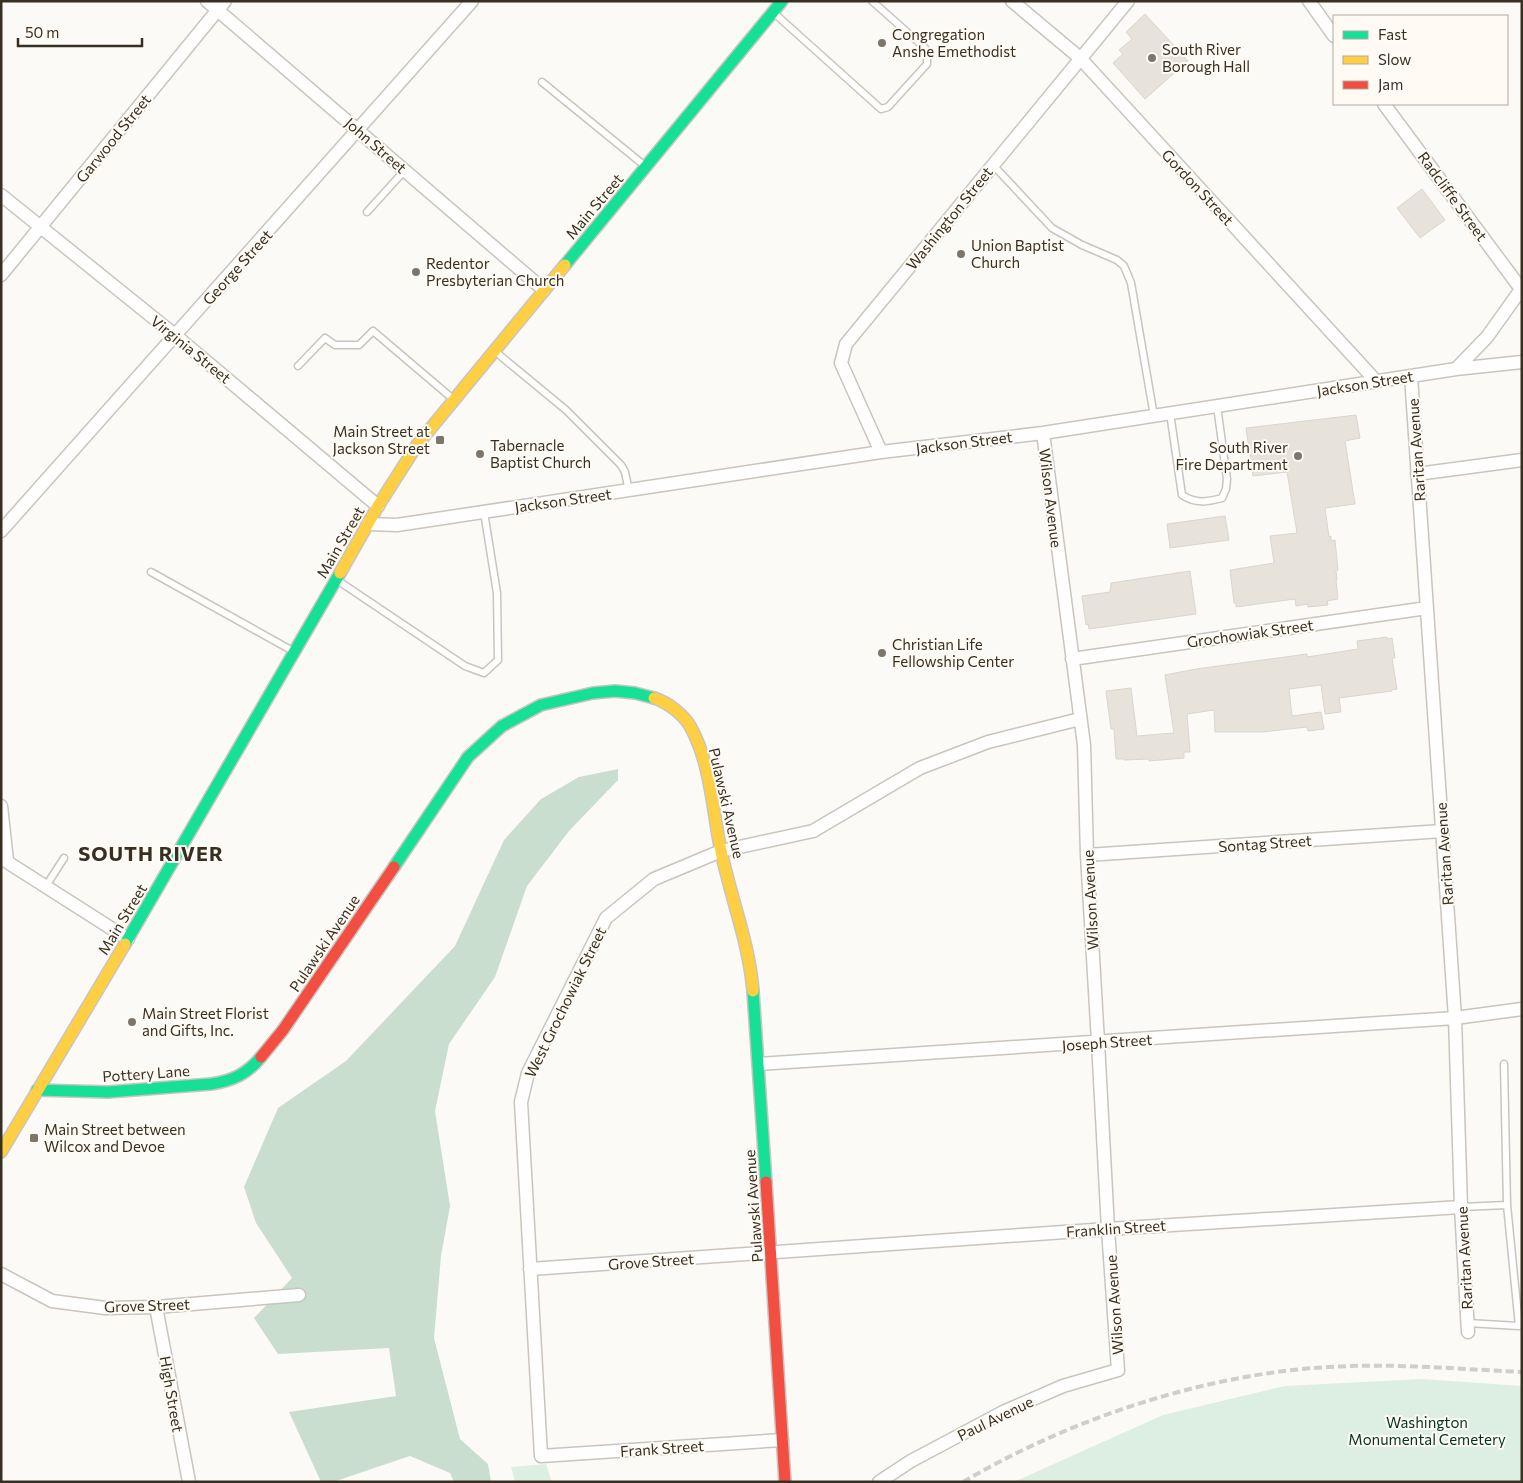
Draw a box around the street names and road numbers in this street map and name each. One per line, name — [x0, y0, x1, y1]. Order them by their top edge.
street label: Garwood Street — [72, 90, 154, 186]
street label: John Street — [341, 113, 411, 177]
street label: Gordon Street — [1158, 145, 1238, 229]
street label: Radcliffe Street — [1415, 148, 1491, 244]
street label: Washington Street — [902, 163, 996, 273]
street label: Main Street — [561, 170, 627, 242]
street label: George Street — [199, 226, 275, 308]
street label: Virginia Street — [147, 311, 235, 387]
street label: Jackson Street — [1315, 366, 1415, 400]
street label: Raritan Avenue — [1403, 398, 1429, 502]
street label: Jackson Street — [915, 427, 1013, 457]
street label: Wilson Avenue — [1036, 447, 1066, 549]
street label: Jackson Street — [514, 484, 612, 516]
street label: Main Street — [312, 503, 368, 581]
street label: Grochowiak Street — [1186, 615, 1314, 651]
street label: Pulawski Avenue — [706, 746, 748, 860]
street label: Raritan Avenue — [1431, 802, 1457, 906]
street label: Sontag Street — [1218, 831, 1312, 855]
street label: Wilson Avenue — [1078, 849, 1102, 951]
street label: Main Street — [94, 880, 150, 958]
street label: Pulawski Avenue — [285, 891, 363, 995]
street label: West Grochowiak Street — [521, 924, 609, 1080]
street label: Joseph Street — [1061, 1030, 1153, 1054]
street label: Pottery Lane — [102, 1061, 190, 1085]
street label: Pulawski Avenue — [740, 1149, 766, 1263]
street label: Raritan Avenue — [1452, 1206, 1476, 1310]
street label: Franklin Street — [1065, 1216, 1167, 1240]
street label: Grove Street — [607, 1249, 695, 1273]
street label: Wilson Avenue — [1102, 1254, 1126, 1356]
street label: Grove Street — [104, 1295, 190, 1315]
street label: High Street — [156, 1354, 188, 1434]
street label: Paul Avenue — [954, 1392, 1036, 1444]
street label: Frank Street — [619, 1436, 705, 1460]

